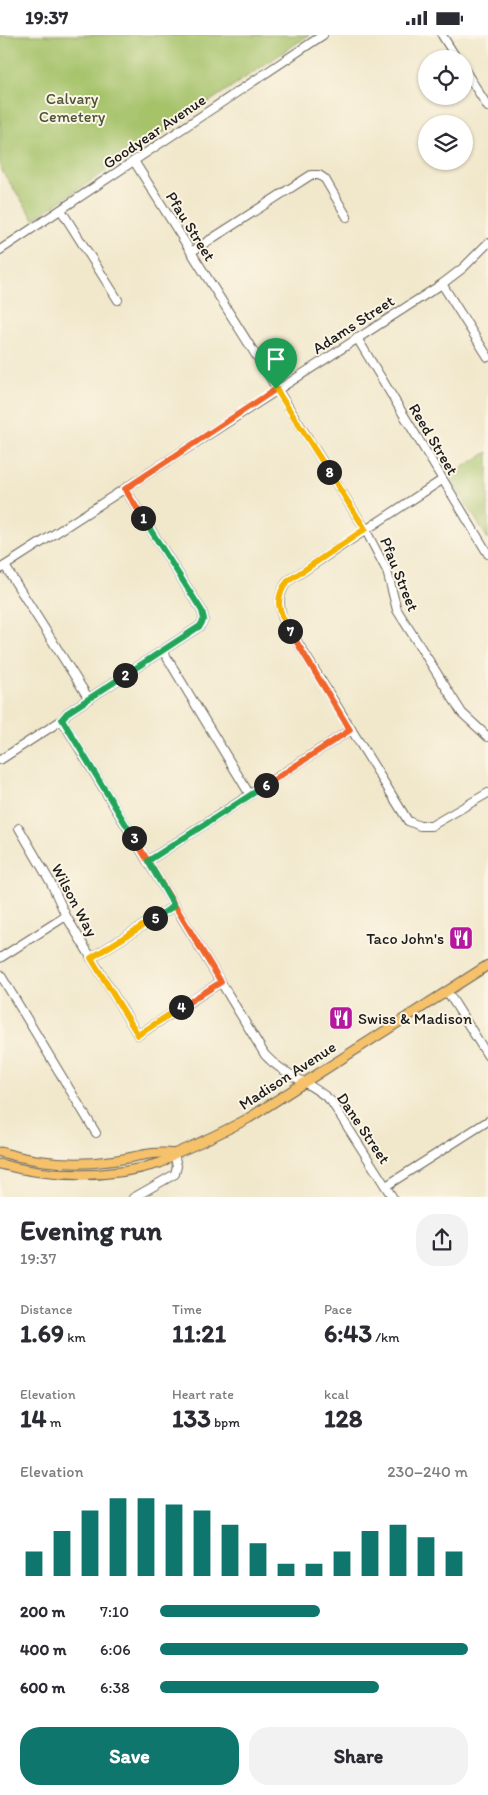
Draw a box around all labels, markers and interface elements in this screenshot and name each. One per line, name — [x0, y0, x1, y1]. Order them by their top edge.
text: 19:37 — [25, 6, 68, 29]
map controls — [418, 50, 473, 170]
button: locate — [418, 50, 473, 105]
park label: Calvary Cemetery — [39, 89, 106, 126]
street label: Goodyear Avenue — [99, 90, 209, 173]
button: layers — [418, 115, 473, 170]
street label: Pfau Street — [162, 188, 219, 264]
street label: Adams Street — [309, 291, 398, 358]
pin — [255, 338, 297, 389]
icon: arrive — [262, 345, 290, 373]
street label: Reed Street — [405, 400, 462, 478]
pin: 8 — [316, 459, 342, 485]
text: 8 — [326, 464, 333, 481]
pin: 1 — [130, 505, 156, 531]
text: 1 — [140, 510, 147, 527]
street label: Pfau Street — [376, 534, 423, 614]
pin: 7 — [278, 619, 302, 643]
text: 7 — [287, 623, 294, 640]
pin: 2 — [112, 663, 138, 687]
text: 2 — [122, 667, 129, 684]
pin: 6 — [254, 773, 278, 797]
text: 6 — [263, 777, 270, 794]
pin: 3 — [122, 825, 146, 851]
text: 3 — [131, 830, 138, 847]
street label: Wilson Way — [47, 861, 102, 940]
pin: 5 — [142, 905, 168, 931]
text: 5 — [152, 910, 159, 927]
restaurant icon: Taco John's — [448, 925, 474, 951]
place label: Taco John's — [366, 929, 444, 948]
pin: 4 — [168, 995, 194, 1019]
text: 4 — [177, 999, 186, 1016]
restaurant icon: Swiss & Madison — [328, 1005, 354, 1031]
place label: Swiss & Madison — [358, 1009, 472, 1028]
street label: Madison Avenue — [235, 1037, 340, 1114]
street label: Dane Street — [333, 1089, 394, 1168]
text: Evening run — [20, 1213, 162, 1247]
button: share — [416, 1214, 468, 1266]
text: 19:37 — [20, 1249, 56, 1268]
text: Distance — [20, 1301, 72, 1318]
text: Time — [172, 1301, 202, 1318]
text: Pace — [324, 1301, 352, 1318]
text: 1.69 — [20, 1318, 64, 1348]
text: 11:21 — [172, 1318, 226, 1348]
text: 6:43 — [324, 1318, 372, 1348]
text: km — [64, 1329, 86, 1346]
text: /km — [372, 1329, 400, 1346]
text: Elevation — [20, 1386, 76, 1403]
text: Heart rate — [172, 1386, 234, 1403]
text: kcal — [324, 1386, 349, 1403]
text: 14 — [20, 1403, 47, 1433]
text: 133 — [172, 1403, 211, 1433]
text: 128 — [324, 1403, 362, 1433]
text: m — [47, 1414, 62, 1431]
text: bpm — [211, 1414, 240, 1431]
text: Elevation — [20, 1462, 84, 1481]
text: 230–240 m — [387, 1462, 468, 1481]
text: 200 m — [20, 1602, 65, 1621]
text: 7:10 — [100, 1602, 129, 1621]
text: 400 m — [20, 1640, 66, 1659]
text: 6:06 — [100, 1640, 131, 1659]
text: 600 m — [20, 1678, 65, 1697]
text: 6:38 — [100, 1678, 130, 1697]
button: Save — [20, 1727, 239, 1785]
button: Share — [249, 1727, 468, 1785]

